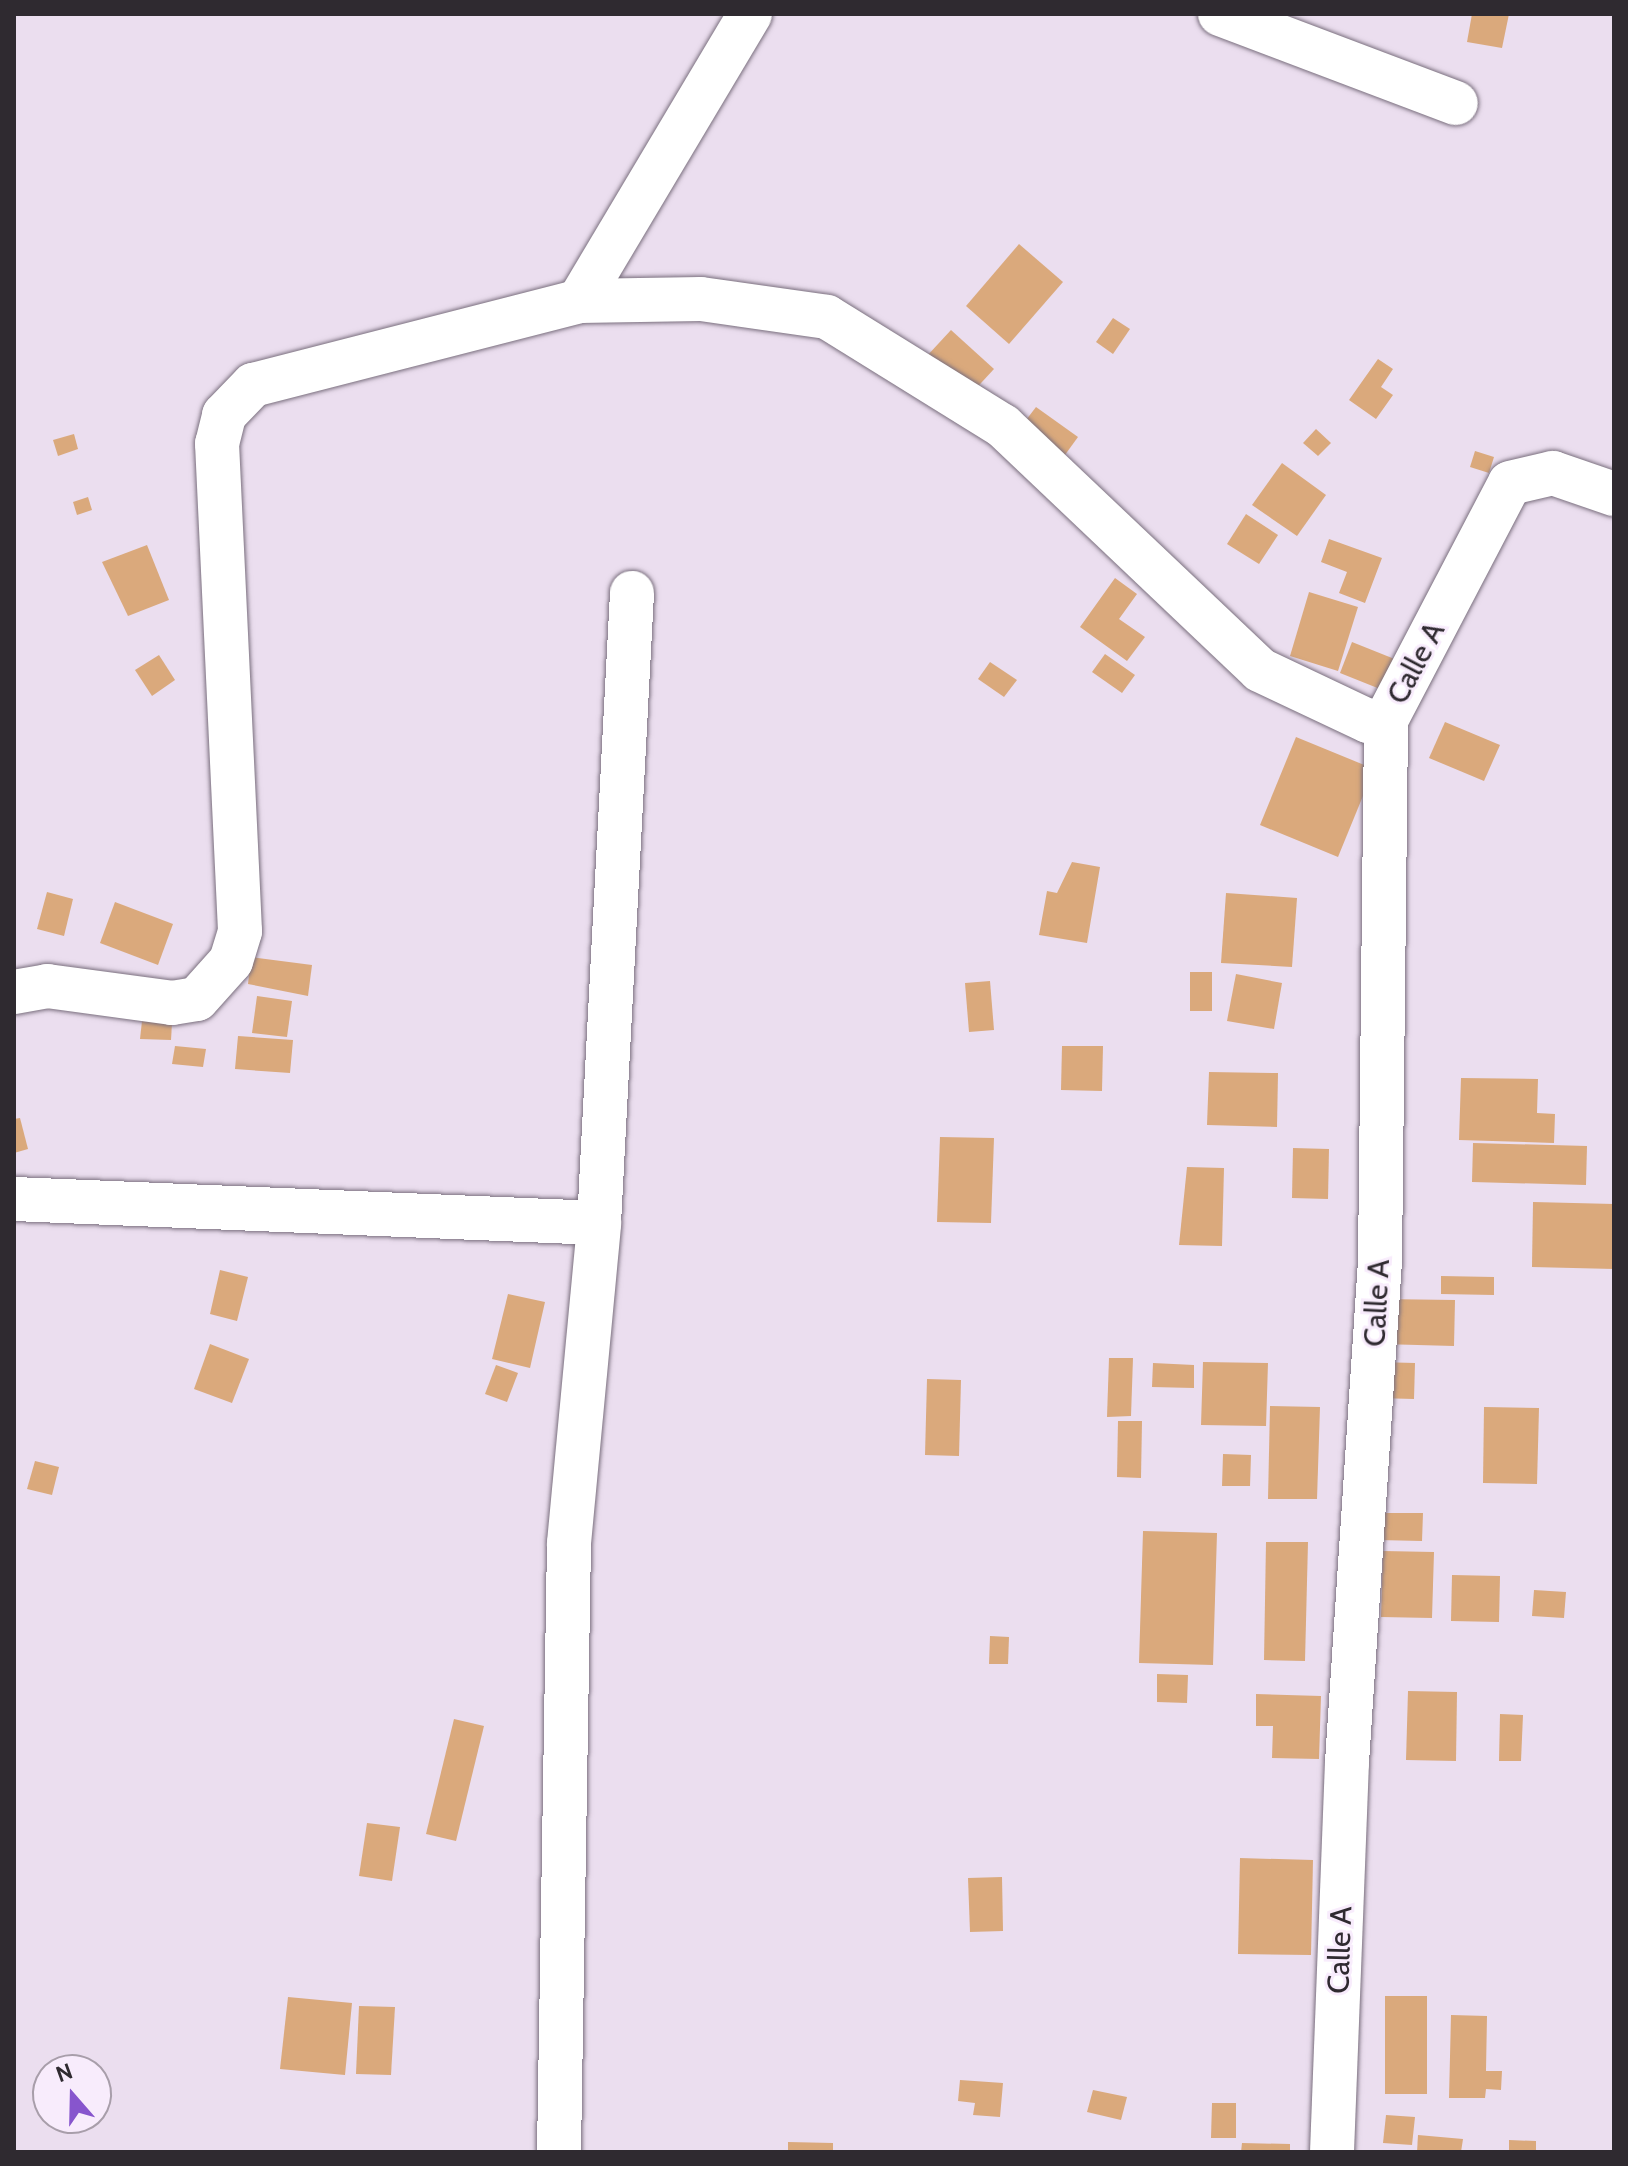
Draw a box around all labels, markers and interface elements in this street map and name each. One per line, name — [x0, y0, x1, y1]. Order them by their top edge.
street label: Calle A — [1380, 616, 1452, 710]
street label: Calle A — [1357, 1258, 1397, 1348]
street label: Calle A — [1320, 1906, 1360, 1994]
north arrow — [32, 2054, 112, 2134]
text: N — [52, 2058, 76, 2088]

